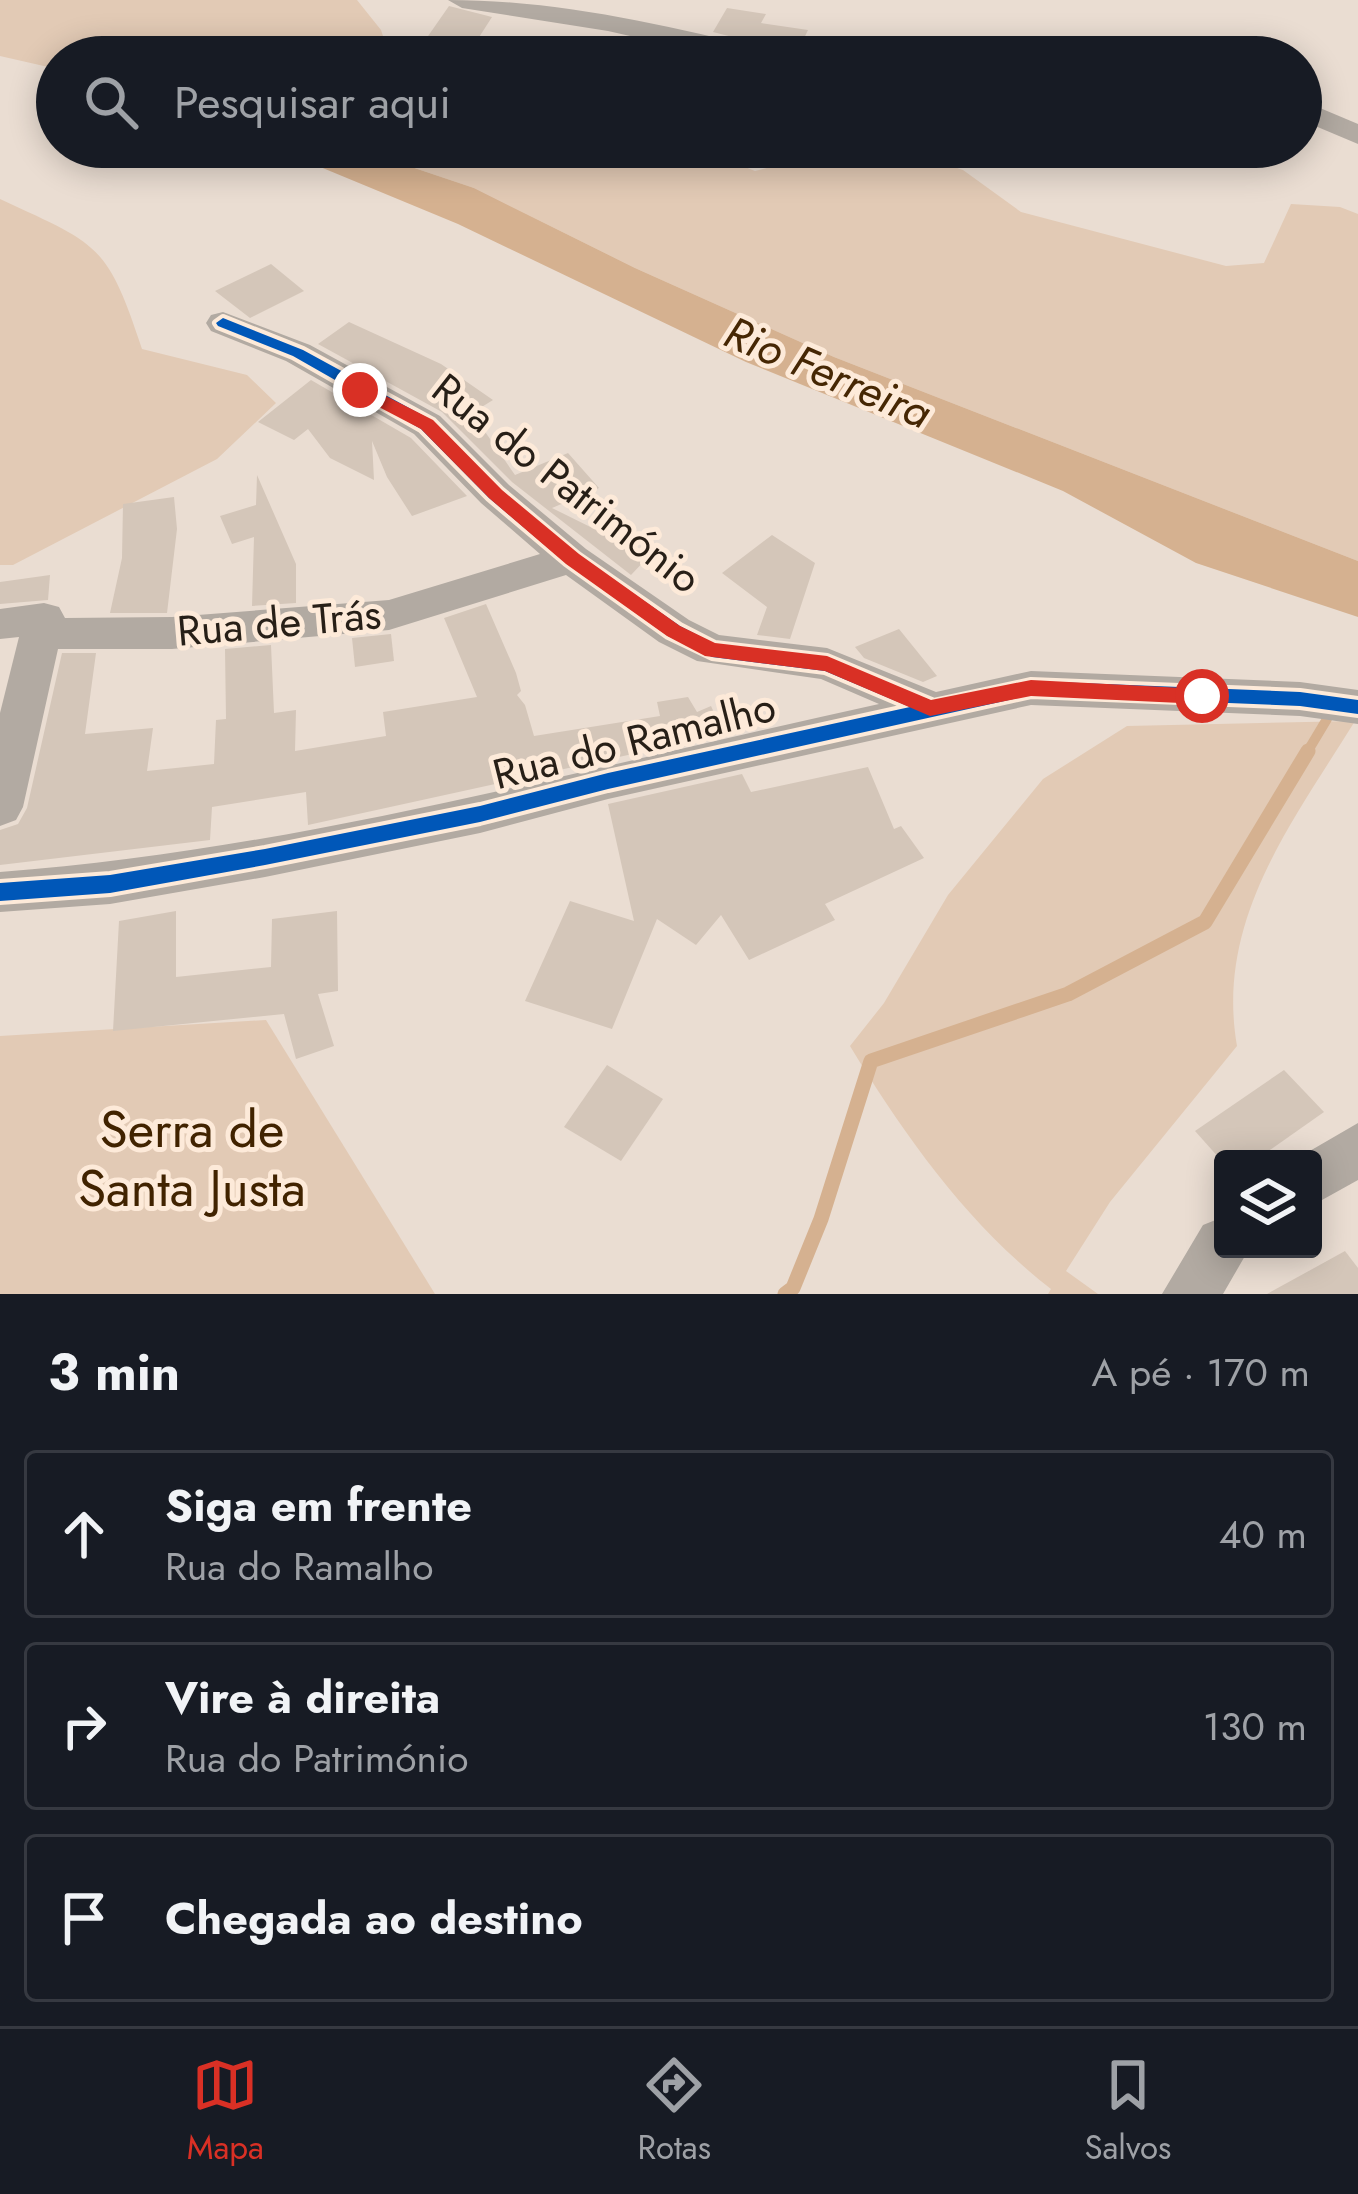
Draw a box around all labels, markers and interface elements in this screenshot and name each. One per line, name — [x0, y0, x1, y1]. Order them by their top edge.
search box — [36, 36, 1322, 168]
icon: search — [78, 69, 144, 135]
text: Pesquisar aqui — [174, 70, 451, 135]
water label: Rio Ferreira — [714, 300, 941, 445]
street label: Rua do Património — [419, 359, 714, 608]
route end — [333, 363, 387, 417]
street label: Rua de Trás — [175, 583, 384, 662]
route start — [1175, 669, 1229, 723]
street label: Rua do Ramalho — [486, 676, 782, 805]
park label: Serra de Santa Justa — [78, 1092, 306, 1225]
map controls — [1214, 1150, 1322, 1258]
button: layers — [1214, 1150, 1322, 1258]
text: 3 min — [48, 1335, 180, 1409]
text: A pé · 170 m — [1092, 1344, 1310, 1401]
text: Siga em frente — [165, 1473, 472, 1538]
icon: ahead — [51, 1501, 117, 1567]
text: 40 m — [1219, 1506, 1307, 1563]
text: Rua do Ramalho — [165, 1538, 434, 1595]
text: Vire à direita — [165, 1665, 440, 1730]
icon: right — [51, 1693, 117, 1759]
text: 130 m — [1203, 1698, 1307, 1755]
text: Rua do Património — [165, 1730, 468, 1787]
icon: arrive — [51, 1885, 117, 1951]
text: Chegada ao destino — [165, 1886, 583, 1951]
tab: Mapa — [187, 2052, 264, 2171]
tab: Rotas — [637, 2052, 711, 2171]
tab: Salvos — [1084, 2052, 1171, 2171]

